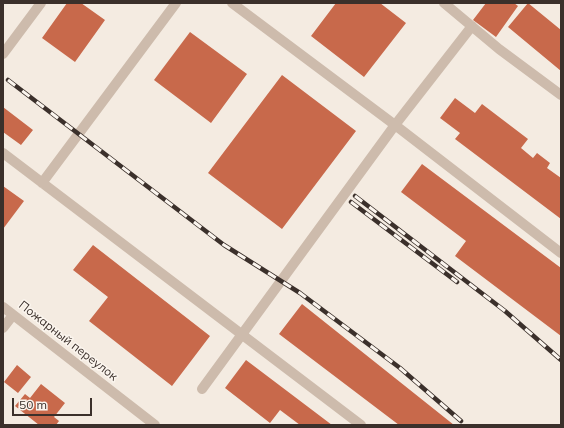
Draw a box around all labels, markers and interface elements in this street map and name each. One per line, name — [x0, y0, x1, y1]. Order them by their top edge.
street label: Пожарный переулок — [16, 298, 120, 384]
scale bar — [14, 390, 94, 416]
text: 50 m — [19, 397, 47, 412]

